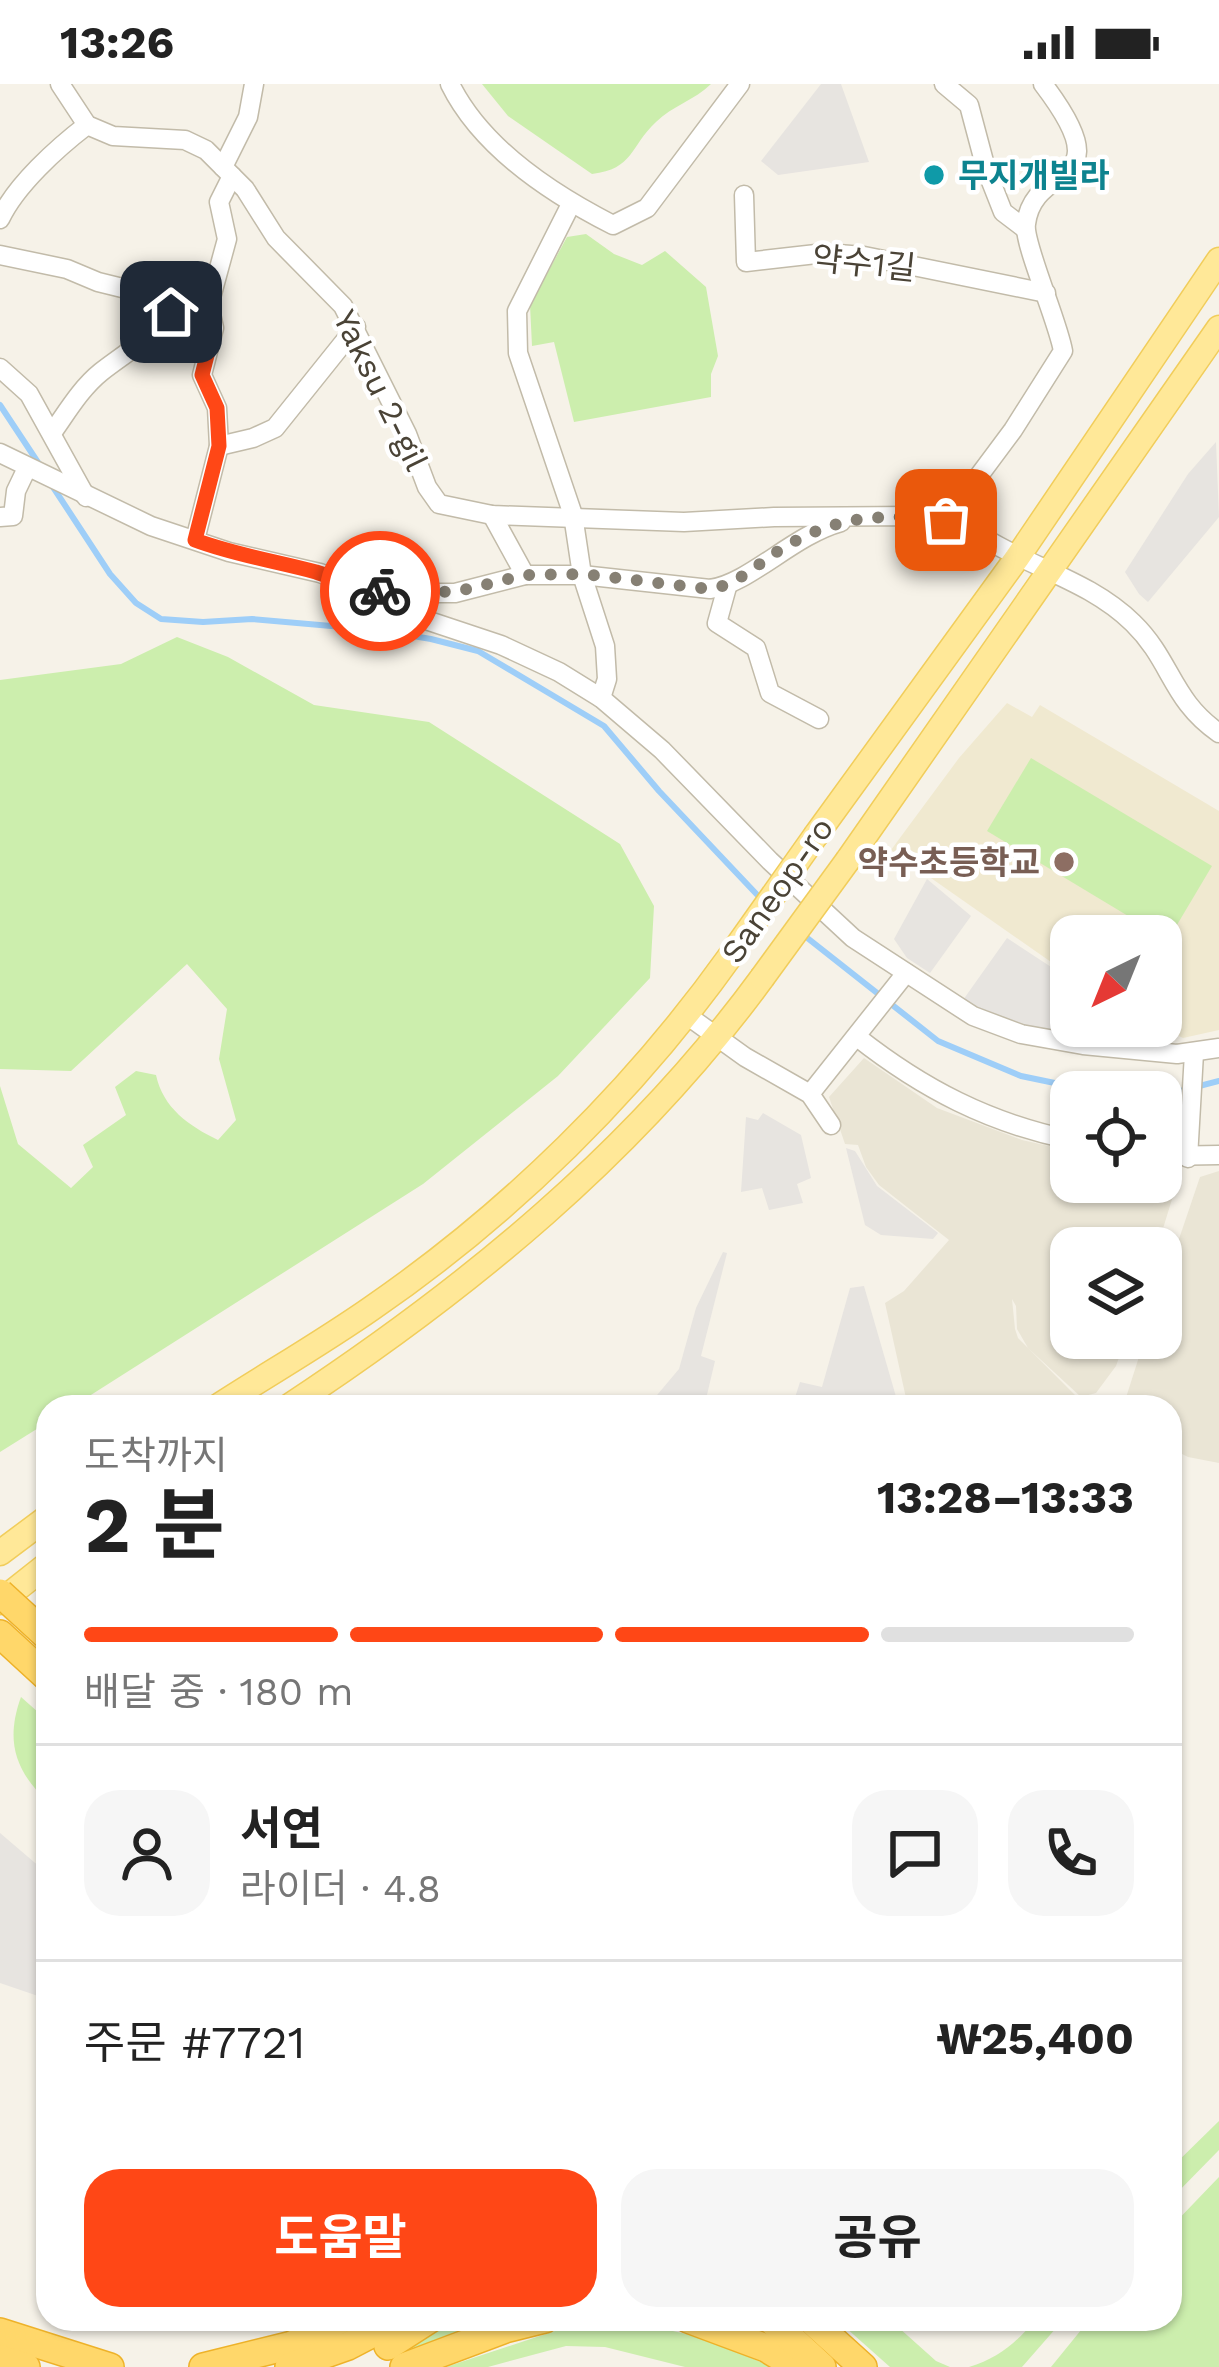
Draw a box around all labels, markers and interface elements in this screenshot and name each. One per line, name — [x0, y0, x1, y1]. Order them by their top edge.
text: 13:26 — [60, 16, 174, 69]
place label: 무지개빌라 — [958, 156, 1110, 195]
marker: 무지개빌라 — [921, 162, 947, 188]
street label: 약수1길 — [810, 238, 918, 288]
pin — [120, 261, 222, 363]
icon: home — [138, 279, 204, 345]
street label: Yaksu 2-gil — [325, 303, 437, 477]
pin — [895, 469, 997, 571]
icon: bag — [913, 487, 979, 553]
courier — [320, 531, 440, 651]
icon: bike — [347, 558, 413, 624]
street label: Saneop-ro — [713, 810, 841, 970]
place label: 약수초등학교 — [858, 843, 1040, 882]
marker: 약수초등학교 — [1051, 849, 1077, 875]
north arrow — [1050, 915, 1182, 1047]
map controls — [1050, 915, 1182, 1359]
button: locate — [1050, 1071, 1182, 1203]
button: layers — [1050, 1227, 1182, 1359]
text: 도착까지 — [84, 1433, 228, 1478]
text: 13:28–13:33 — [877, 1471, 1134, 1524]
text: 2 분 — [84, 1479, 225, 1571]
text: 배달 중 · 180 m — [84, 1669, 354, 1714]
button: person — [84, 1790, 210, 1916]
button: chat — [852, 1790, 978, 1916]
button: phone — [1008, 1790, 1134, 1916]
text: 서연 — [240, 1802, 323, 1855]
text: 라이더 · 4.8 — [240, 1866, 441, 1911]
text: ₩25,400 — [936, 2012, 1134, 2065]
text: 주문 #7721 — [84, 2016, 305, 2069]
button: 도움말 — [84, 2169, 597, 2307]
button: 공유 — [621, 2169, 1134, 2307]

